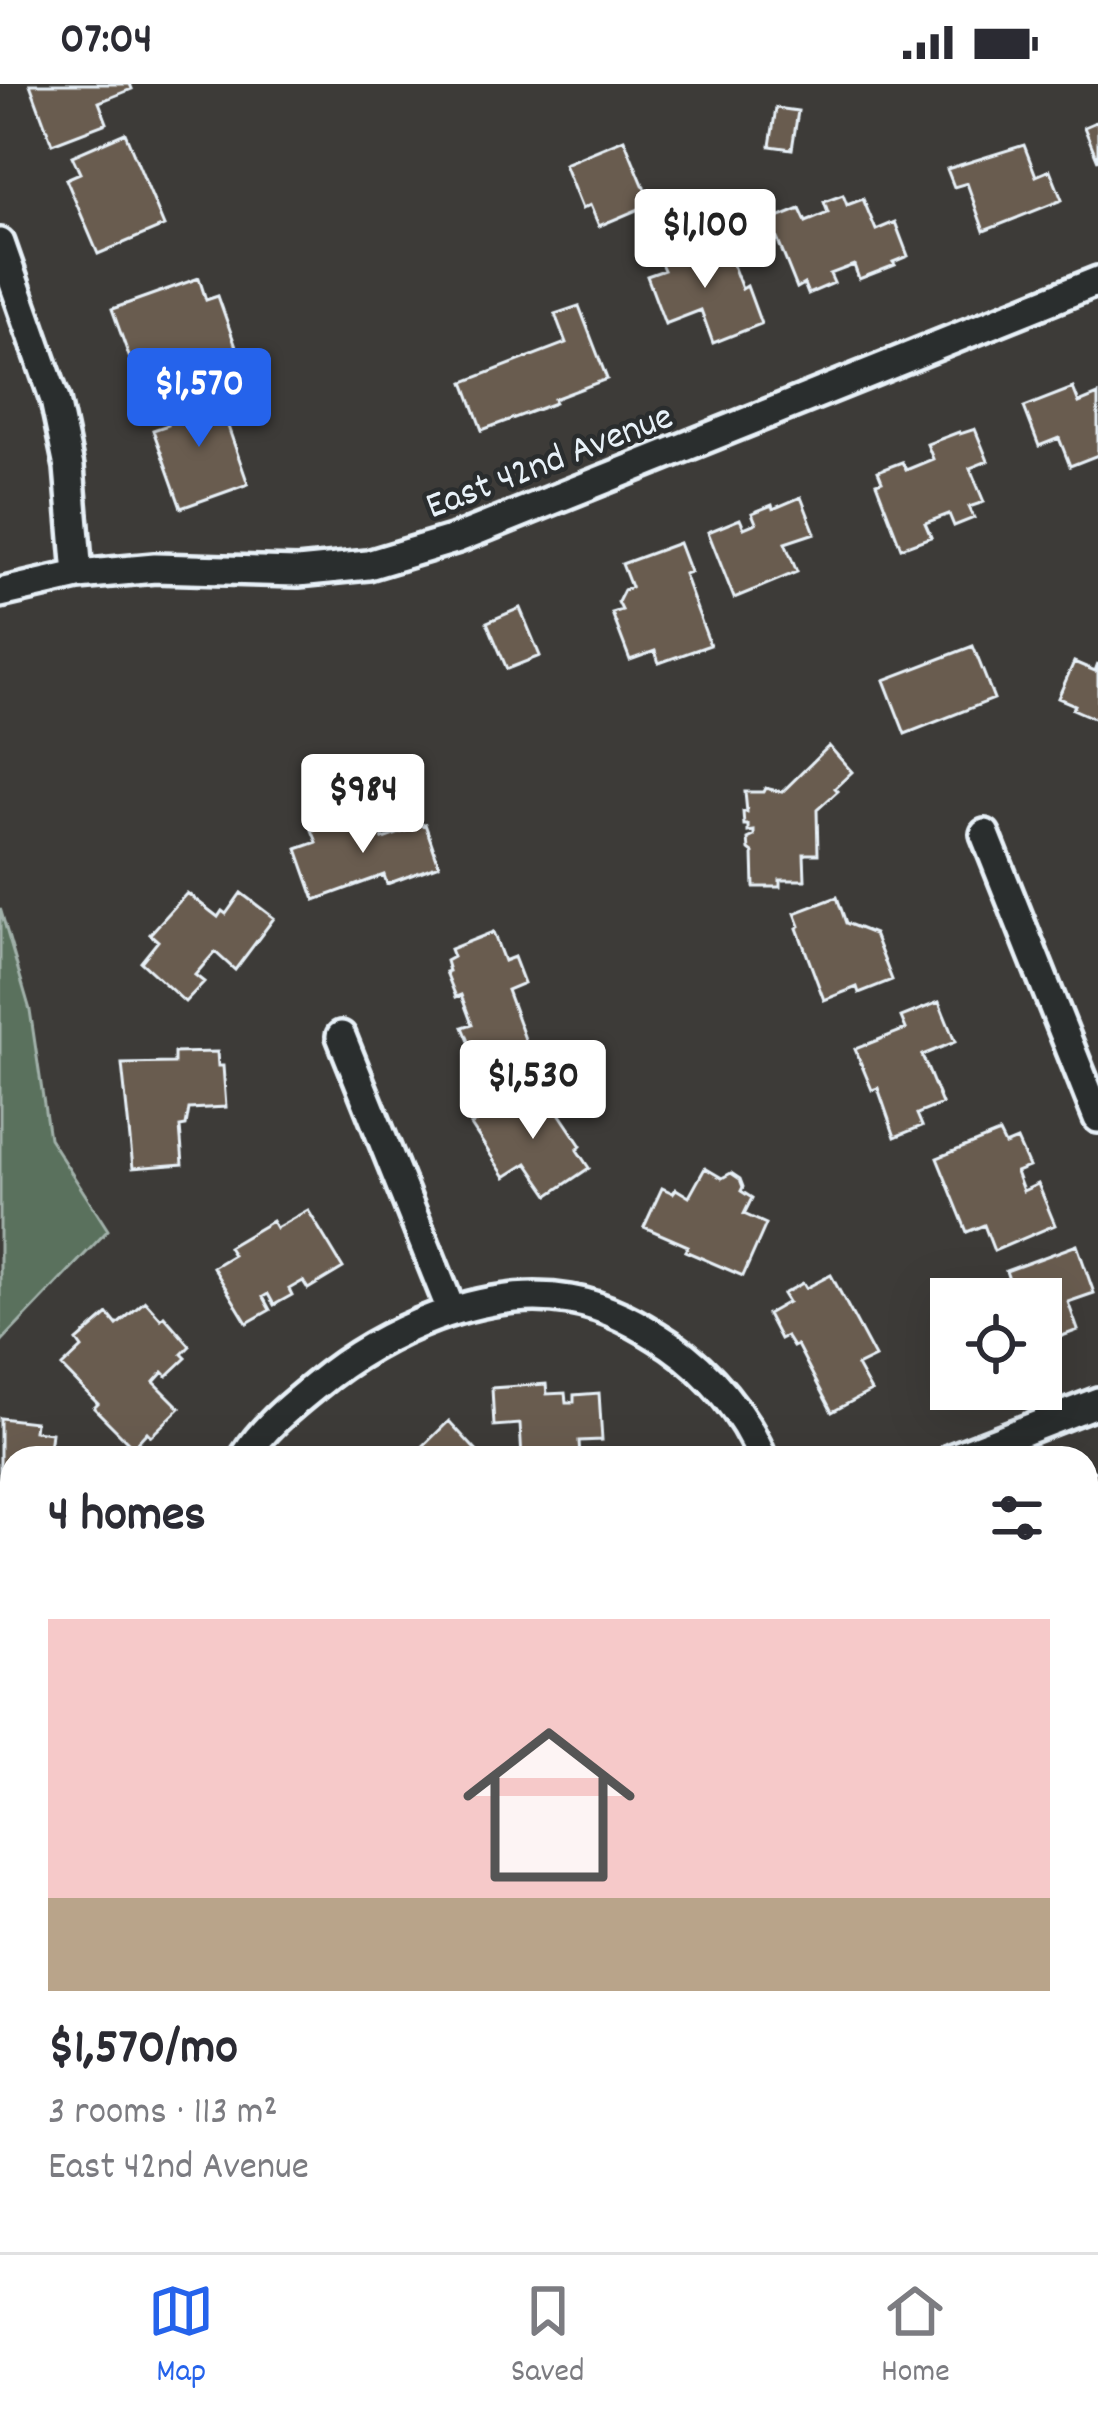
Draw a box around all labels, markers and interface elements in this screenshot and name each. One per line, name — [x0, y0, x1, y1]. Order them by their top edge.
text: 07:04 — [60, 10, 152, 74]
pin: $1,100 — [607, 189, 803, 291]
text: $1,100 — [662, 200, 748, 255]
pin: $1,570 — [101, 348, 297, 450]
text: $1,570 — [154, 359, 244, 414]
street label: East 42nd Avenue — [419, 392, 682, 536]
pin: $984 — [292, 754, 434, 856]
text: $984 — [328, 765, 398, 820]
pin: $1,530 — [435, 1040, 631, 1142]
text: $1,530 — [487, 1051, 579, 1106]
map controls — [930, 1278, 1062, 1410]
button: locate — [930, 1278, 1062, 1410]
text: 4 homes — [48, 1482, 206, 1554]
icon: filters — [984, 1485, 1050, 1551]
icon: home — [441, 1697, 657, 1913]
text: $1,570/mo — [48, 2015, 238, 2087]
text: 3 rooms · 113 m² — [48, 2087, 278, 2142]
text: East 42nd Avenue — [48, 2142, 309, 2197]
tab: Map — [148, 2278, 214, 2397]
tab: Saved — [511, 2278, 585, 2397]
tab: Home — [881, 2278, 950, 2397]

